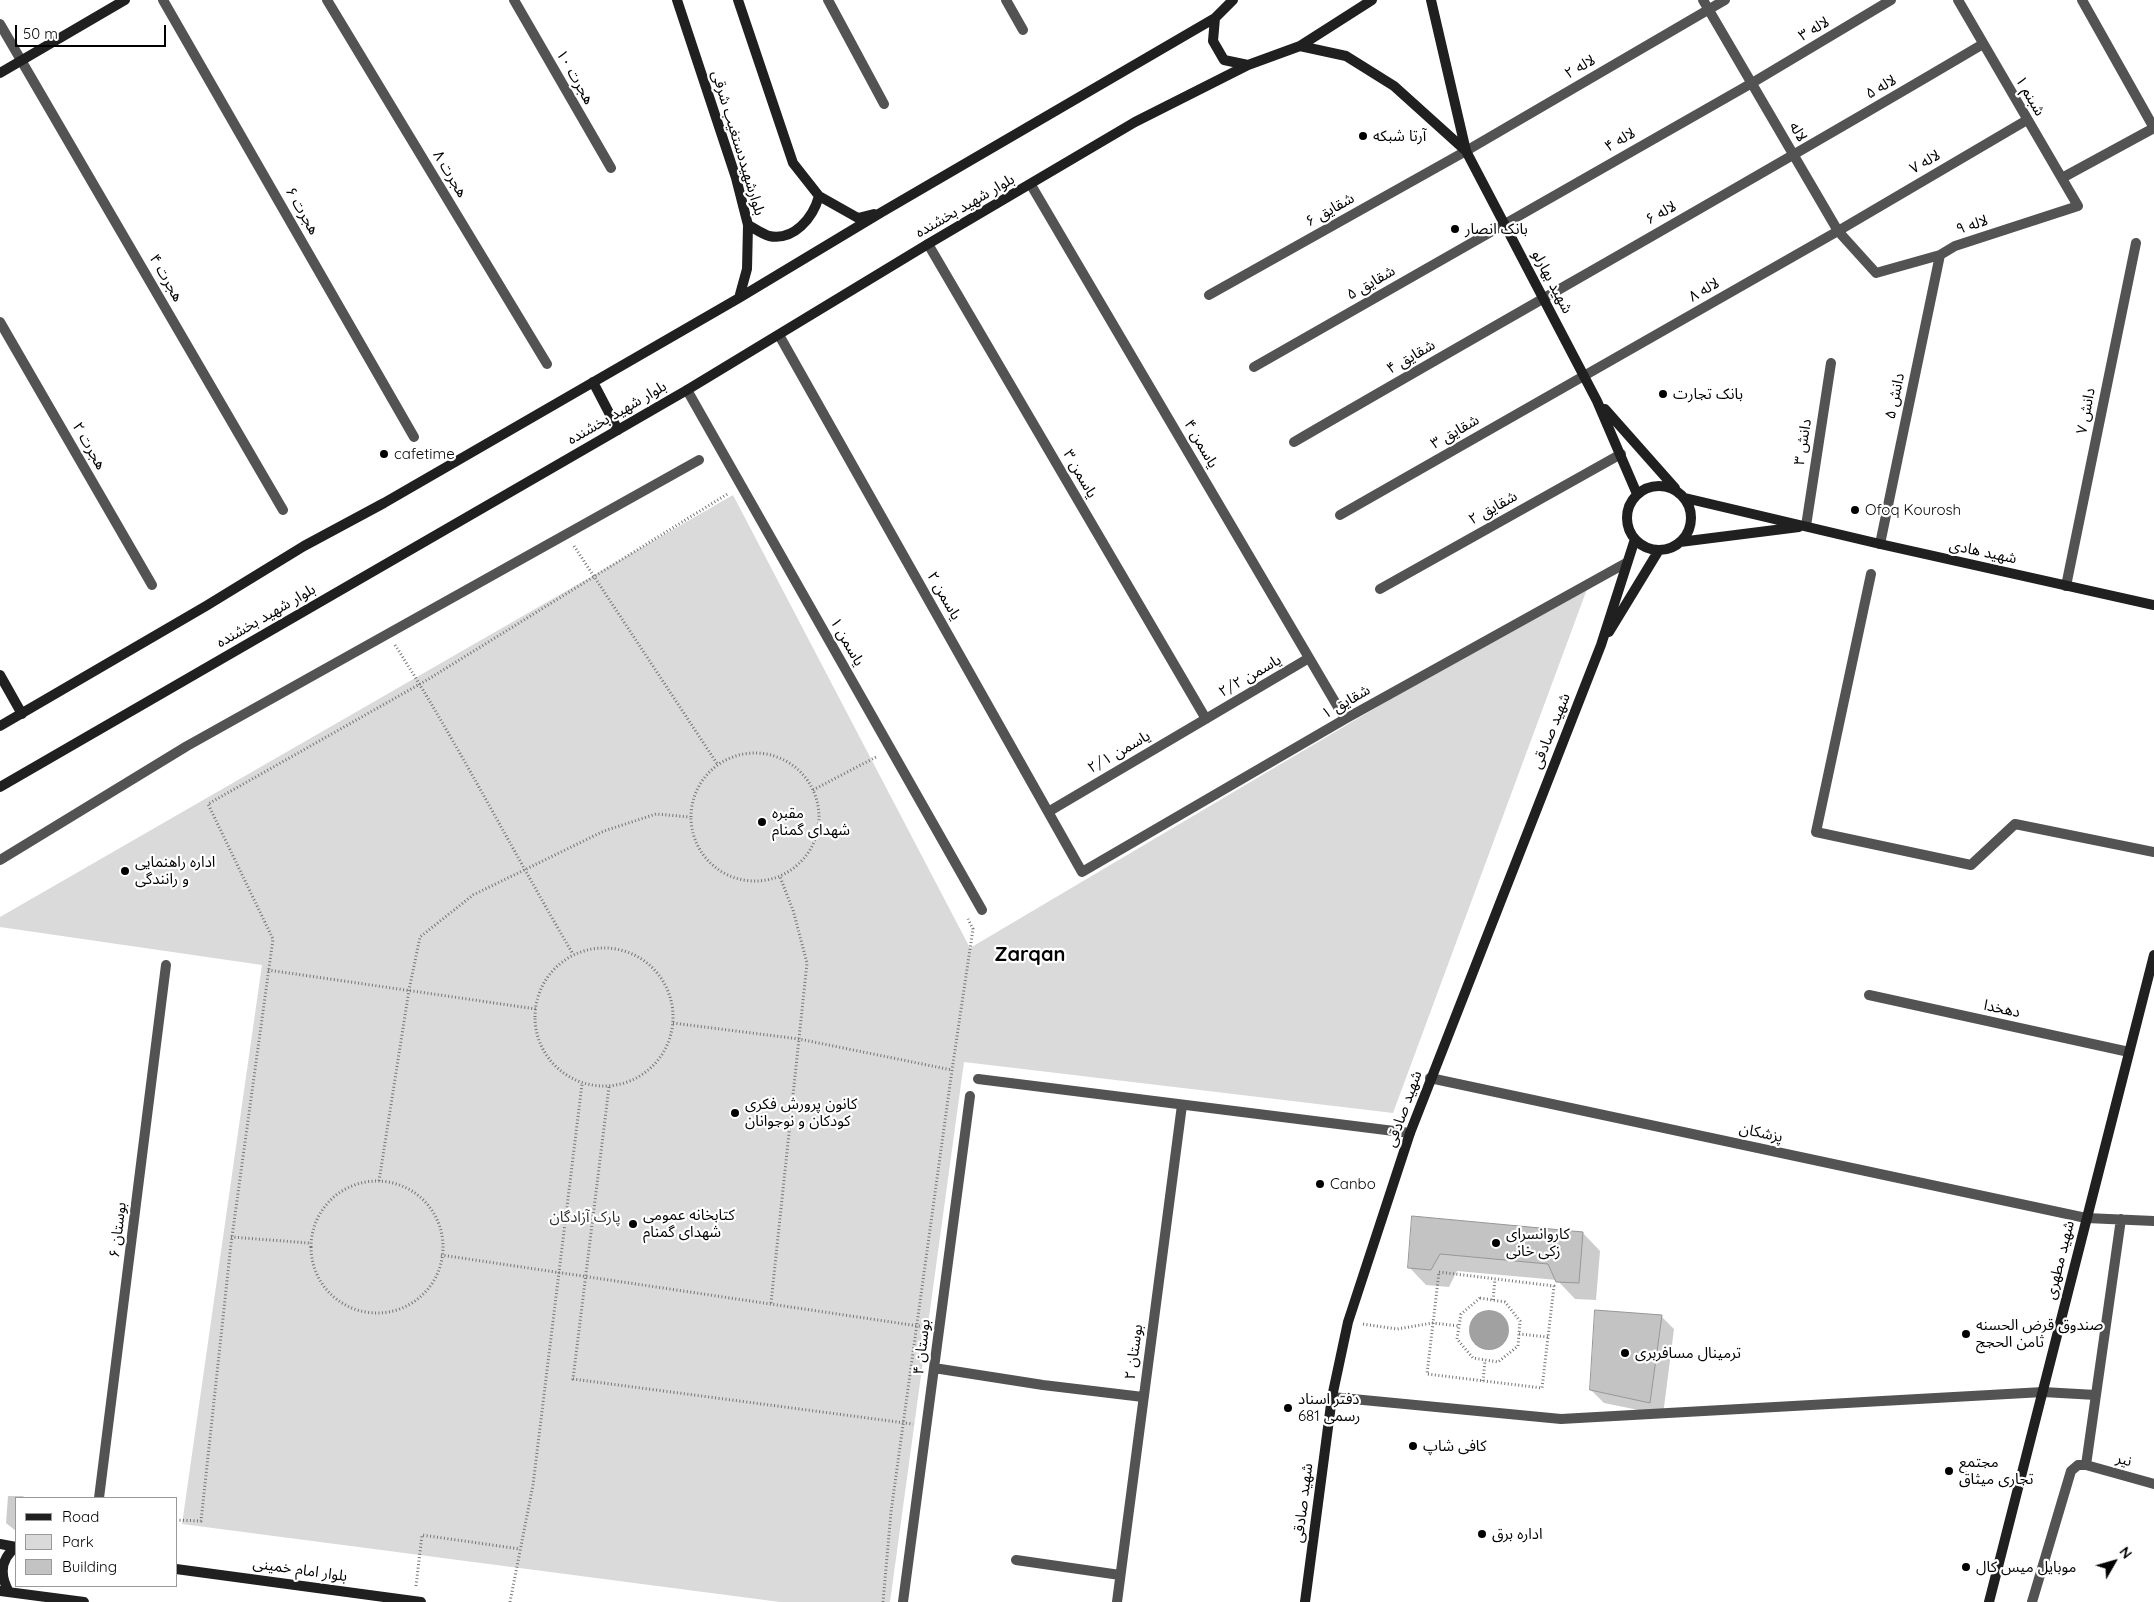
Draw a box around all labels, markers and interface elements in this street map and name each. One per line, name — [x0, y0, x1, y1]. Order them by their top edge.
street label: لاله ۳ — [1795, 13, 1833, 45]
scale bar — [18, 15, 169, 47]
text: 50 m — [23, 24, 58, 43]
street label: هجرت ۱۰ — [552, 46, 598, 108]
street label: لاله ۲ — [1561, 51, 1599, 83]
street label: بلوارشهیددستغیب شرقی — [707, 68, 769, 218]
street label: لاله ۵ — [1862, 71, 1900, 103]
street label: شبنم ۱ — [2011, 73, 2049, 119]
street label: لاله — [1785, 119, 1811, 145]
street label: لاله ۴ — [1601, 124, 1639, 156]
place label: آرتا شبکه — [1373, 127, 1426, 145]
marker: آرتا شبکه — [1357, 130, 1369, 142]
street label: لاله ۷ — [1906, 146, 1944, 178]
street label: هجرت ۸ — [429, 147, 471, 201]
street label: بلوار شهید بخشنده — [912, 170, 1018, 242]
street label: هجرت ۶ — [281, 184, 323, 238]
street label: شقایق ۶ — [1303, 189, 1357, 231]
street label: لاله ۶ — [1642, 197, 1680, 229]
street label: لاله ۹ — [1954, 211, 1990, 239]
place label: بانک انصار — [1465, 220, 1528, 238]
marker: بانک انصار — [1449, 223, 1461, 235]
street label: شهید بهارلو — [1528, 247, 1576, 317]
street label: هجرت ۴ — [145, 251, 187, 305]
street label: شقایق ۵ — [1344, 262, 1398, 304]
street label: لاله ۸ — [1685, 274, 1723, 306]
street label: شقایق ۴ — [1384, 336, 1438, 378]
street label: دانش ۵ — [1881, 371, 1909, 421]
street label: بلوار شهید بخشنده — [564, 377, 670, 449]
place label: بانک تجارت — [1673, 385, 1743, 403]
street label: دانش ۷ — [2073, 386, 2099, 436]
marker: بانک تجارت — [1657, 388, 1669, 400]
street label: شقایق ۳ — [1428, 411, 1482, 453]
street label: یاسمن ۴ — [1180, 417, 1222, 471]
street label: دانش ۳ — [1790, 418, 1816, 466]
street label: هجرت ۲ — [68, 419, 110, 473]
place label: cafetime — [394, 445, 455, 463]
street label: یاسمن ۳ — [1059, 447, 1101, 501]
marker: cafetime — [378, 448, 390, 460]
street label: شقایق ۲ — [1466, 487, 1520, 529]
place label: Ofoq Kourosh — [1865, 501, 1961, 519]
marker: Ofoq Kourosh — [1849, 504, 1861, 516]
street label: شهید هادی — [1948, 536, 2018, 568]
street label: یاسمن ۲ — [923, 569, 965, 623]
street label: بلوار شهید بخشنده — [213, 580, 319, 652]
street label: یاسمن ۱ — [826, 615, 868, 669]
street label: یاسمن ۲/۲ — [1215, 651, 1285, 701]
street label: شقایق ۱ — [1319, 681, 1373, 723]
street label: شهید صادقی — [1528, 691, 1574, 771]
street label: یاسمن ۲/۱ — [1084, 727, 1154, 777]
place label: مقبره شهدای گمنام — [772, 804, 850, 839]
marker: مقبره شهدای گمنام — [756, 816, 768, 828]
place label: اداره راهنمایی و رانندگی — [135, 853, 215, 888]
marker: اداره راهنمایی و رانندگی — [119, 865, 131, 877]
district label: Zarqan — [995, 943, 1065, 967]
street label: دهخدا — [1982, 996, 2022, 1022]
street label: شهید صادقی — [1382, 1068, 1426, 1150]
place label: کانون پرورش فکری کودکان و نوجوانان — [745, 1095, 857, 1130]
marker: کانون پرورش فکری کودکان و نوجوانان — [729, 1107, 741, 1119]
street label: پزشکان — [1738, 1120, 1784, 1146]
place label: Canbo — [1330, 1175, 1376, 1193]
marker: Canbo — [1314, 1178, 1326, 1190]
street label: بوستان ۶ — [106, 1201, 130, 1259]
place label: کتابخانه عمومی شهدای گمنام — [643, 1206, 735, 1241]
park label: پارک آزادگان — [549, 1208, 621, 1226]
marker: کتابخانه عمومی شهدای گمنام — [627, 1218, 639, 1230]
street label: شهید مطهری — [2042, 1219, 2078, 1301]
place label: کاروانسرای زکی خانی — [1506, 1225, 1570, 1260]
marker: کاروانسرای زکی خانی — [1490, 1237, 1502, 1249]
place label: صندوق قرض الحسنه ثامن الحجج — [1976, 1316, 2103, 1351]
street label: بوستان ۴ — [910, 1318, 934, 1376]
street label: بوستان ۲ — [1121, 1323, 1147, 1381]
marker: صندوق قرض الحسنه ثامن الحجج — [1960, 1328, 1972, 1340]
place label: ترمینال مسافربری — [1635, 1344, 1741, 1362]
marker: ترمینال مسافربری — [1619, 1347, 1631, 1359]
place label: دفتر اسناد رسمی 681 — [1298, 1390, 1360, 1425]
marker: دفتر اسناد رسمی 681 — [1282, 1402, 1294, 1414]
place label: کافی شاپ — [1423, 1437, 1486, 1455]
marker: کافی شاپ — [1407, 1440, 1419, 1452]
street label: نیر — [2114, 1449, 2134, 1471]
place label: مجتمع تجاری میثاق — [1959, 1453, 2033, 1488]
street label: شهید صادقی — [1289, 1462, 1317, 1544]
marker: مجتمع تجاری میثاق — [1943, 1465, 1955, 1477]
legend — [15, 1497, 178, 1587]
text: Road — [62, 1507, 99, 1526]
place label: اداره برق — [1492, 1525, 1543, 1543]
marker: اداره برق — [1476, 1528, 1488, 1540]
text: Park — [62, 1532, 94, 1551]
north arrow — [2089, 1537, 2139, 1587]
text: N — [2116, 1543, 2136, 1562]
street label: بلوار امام خمینی — [252, 1554, 348, 1586]
text: Building — [62, 1557, 117, 1576]
place label: موبایل میس کال — [1976, 1558, 2076, 1576]
marker: موبایل میس کال — [1960, 1561, 1972, 1573]

